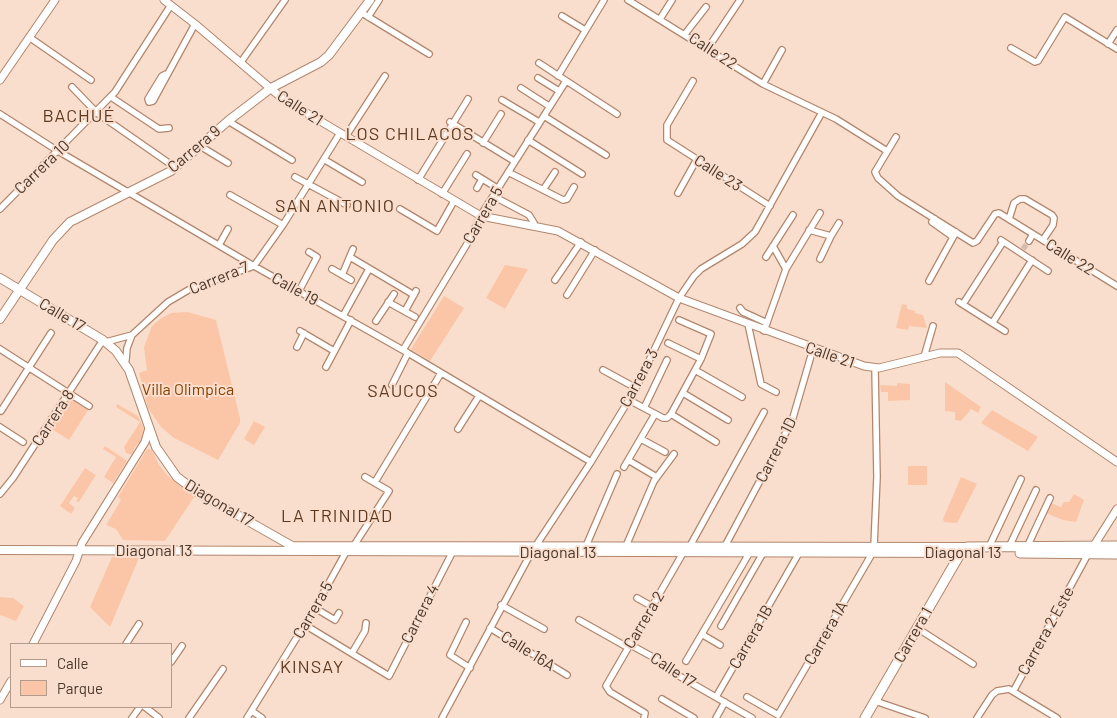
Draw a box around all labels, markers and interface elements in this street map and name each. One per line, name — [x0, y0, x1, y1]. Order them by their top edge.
street label: Calle 22 — [685, 28, 741, 74]
street label: Calle 21 — [273, 86, 327, 130]
district label: BACHUÉ — [42, 105, 116, 127]
street label: Carrera 9 — [164, 121, 224, 177]
district label: LOS CHILACOS — [344, 123, 476, 145]
street label: Carrera 10 — [10, 136, 74, 198]
street label: Calle 23 — [690, 150, 746, 196]
street label: Carrera 5 — [459, 183, 507, 247]
district label: SAN ANTONIO — [274, 195, 396, 217]
street label: Calle 22 — [1042, 235, 1098, 279]
street label: Carrera 7 — [186, 257, 252, 299]
street label: Calle 19 — [268, 268, 322, 310]
street label: Calle 17 — [36, 294, 88, 336]
street label: Calle 21 — [803, 338, 857, 372]
street label: Carrera 3 — [616, 346, 662, 410]
park label: Villa Olimpica — [142, 380, 234, 400]
district label: SAUCOS — [367, 380, 439, 402]
street label: Carrera 8 — [28, 386, 78, 450]
street label: Carrera 1D — [751, 414, 801, 486]
street label: Diagonal 17 — [181, 475, 257, 531]
district label: LA TRINIDAD — [280, 505, 394, 527]
street label: Diagonal 13 — [116, 541, 192, 561]
street label: Diagonal 13 — [520, 543, 596, 563]
street label: Diagonal 13 — [925, 543, 1001, 563]
street label: Carrera 5 — [289, 578, 337, 642]
street label: Carrera 4 — [397, 581, 443, 647]
street label: Carrera 2 Este — [1014, 583, 1078, 679]
street label: Carrera 2 — [619, 588, 669, 652]
street label: Carrera 1A — [800, 598, 852, 668]
street label: Carrera 1B — [725, 602, 777, 672]
street label: Carrera 1 — [890, 604, 936, 666]
street label: Calle 16A — [497, 627, 559, 675]
legend — [10, 643, 172, 708]
street label: Calle 17 — [647, 648, 699, 692]
text: Calle — [57, 654, 89, 672]
district label: KINSAY — [279, 656, 345, 678]
text: Parque — [57, 679, 103, 697]

